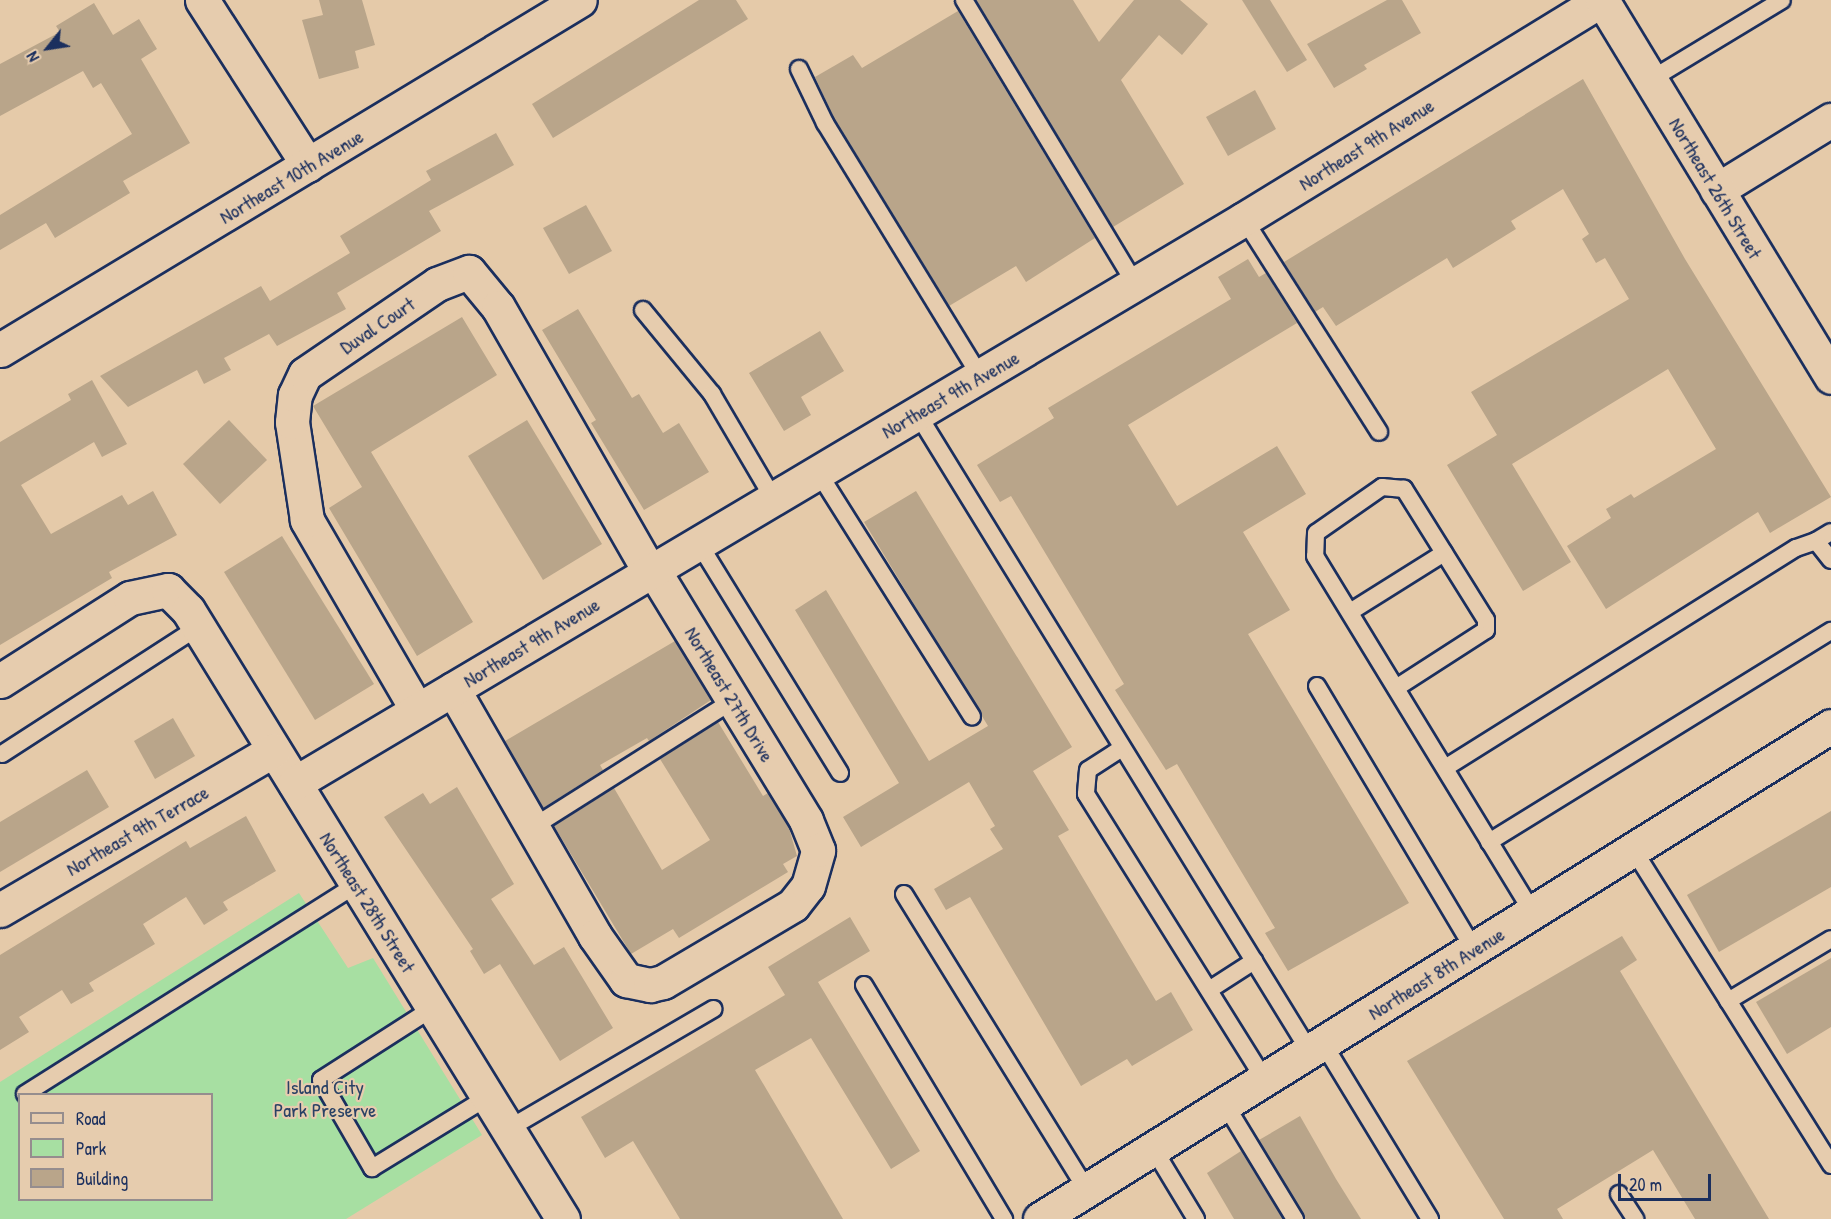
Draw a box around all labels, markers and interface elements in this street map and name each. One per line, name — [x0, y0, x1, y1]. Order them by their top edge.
north arrow — [18, 18, 78, 78]
text: N — [21, 48, 44, 66]
street label: Northeast 9th Avenue — [1294, 93, 1438, 195]
street label: Northeast 26th Street — [1664, 113, 1768, 263]
street label: Northeast 10th Avenue — [215, 124, 367, 228]
street label: Duval Court — [335, 291, 419, 359]
street label: Northeast 9th Avenue — [877, 345, 1023, 443]
street label: Northeast 9th Avenue — [459, 592, 603, 692]
street label: Northeast 27th Drive — [680, 622, 780, 766]
street label: Northeast 9th Terrace — [62, 780, 212, 880]
street label: Northeast 28th Street — [315, 827, 421, 977]
street label: Northeast 8th Avenue — [1364, 922, 1508, 1024]
park label: Island City Park Preserve — [274, 1075, 376, 1122]
legend — [18, 1093, 213, 1201]
text: Road — [76, 1106, 106, 1131]
text: Park — [76, 1136, 106, 1161]
scale bar — [1621, 1162, 1714, 1200]
text: Building — [76, 1166, 128, 1191]
text: 20 m — [1629, 1172, 1662, 1197]

